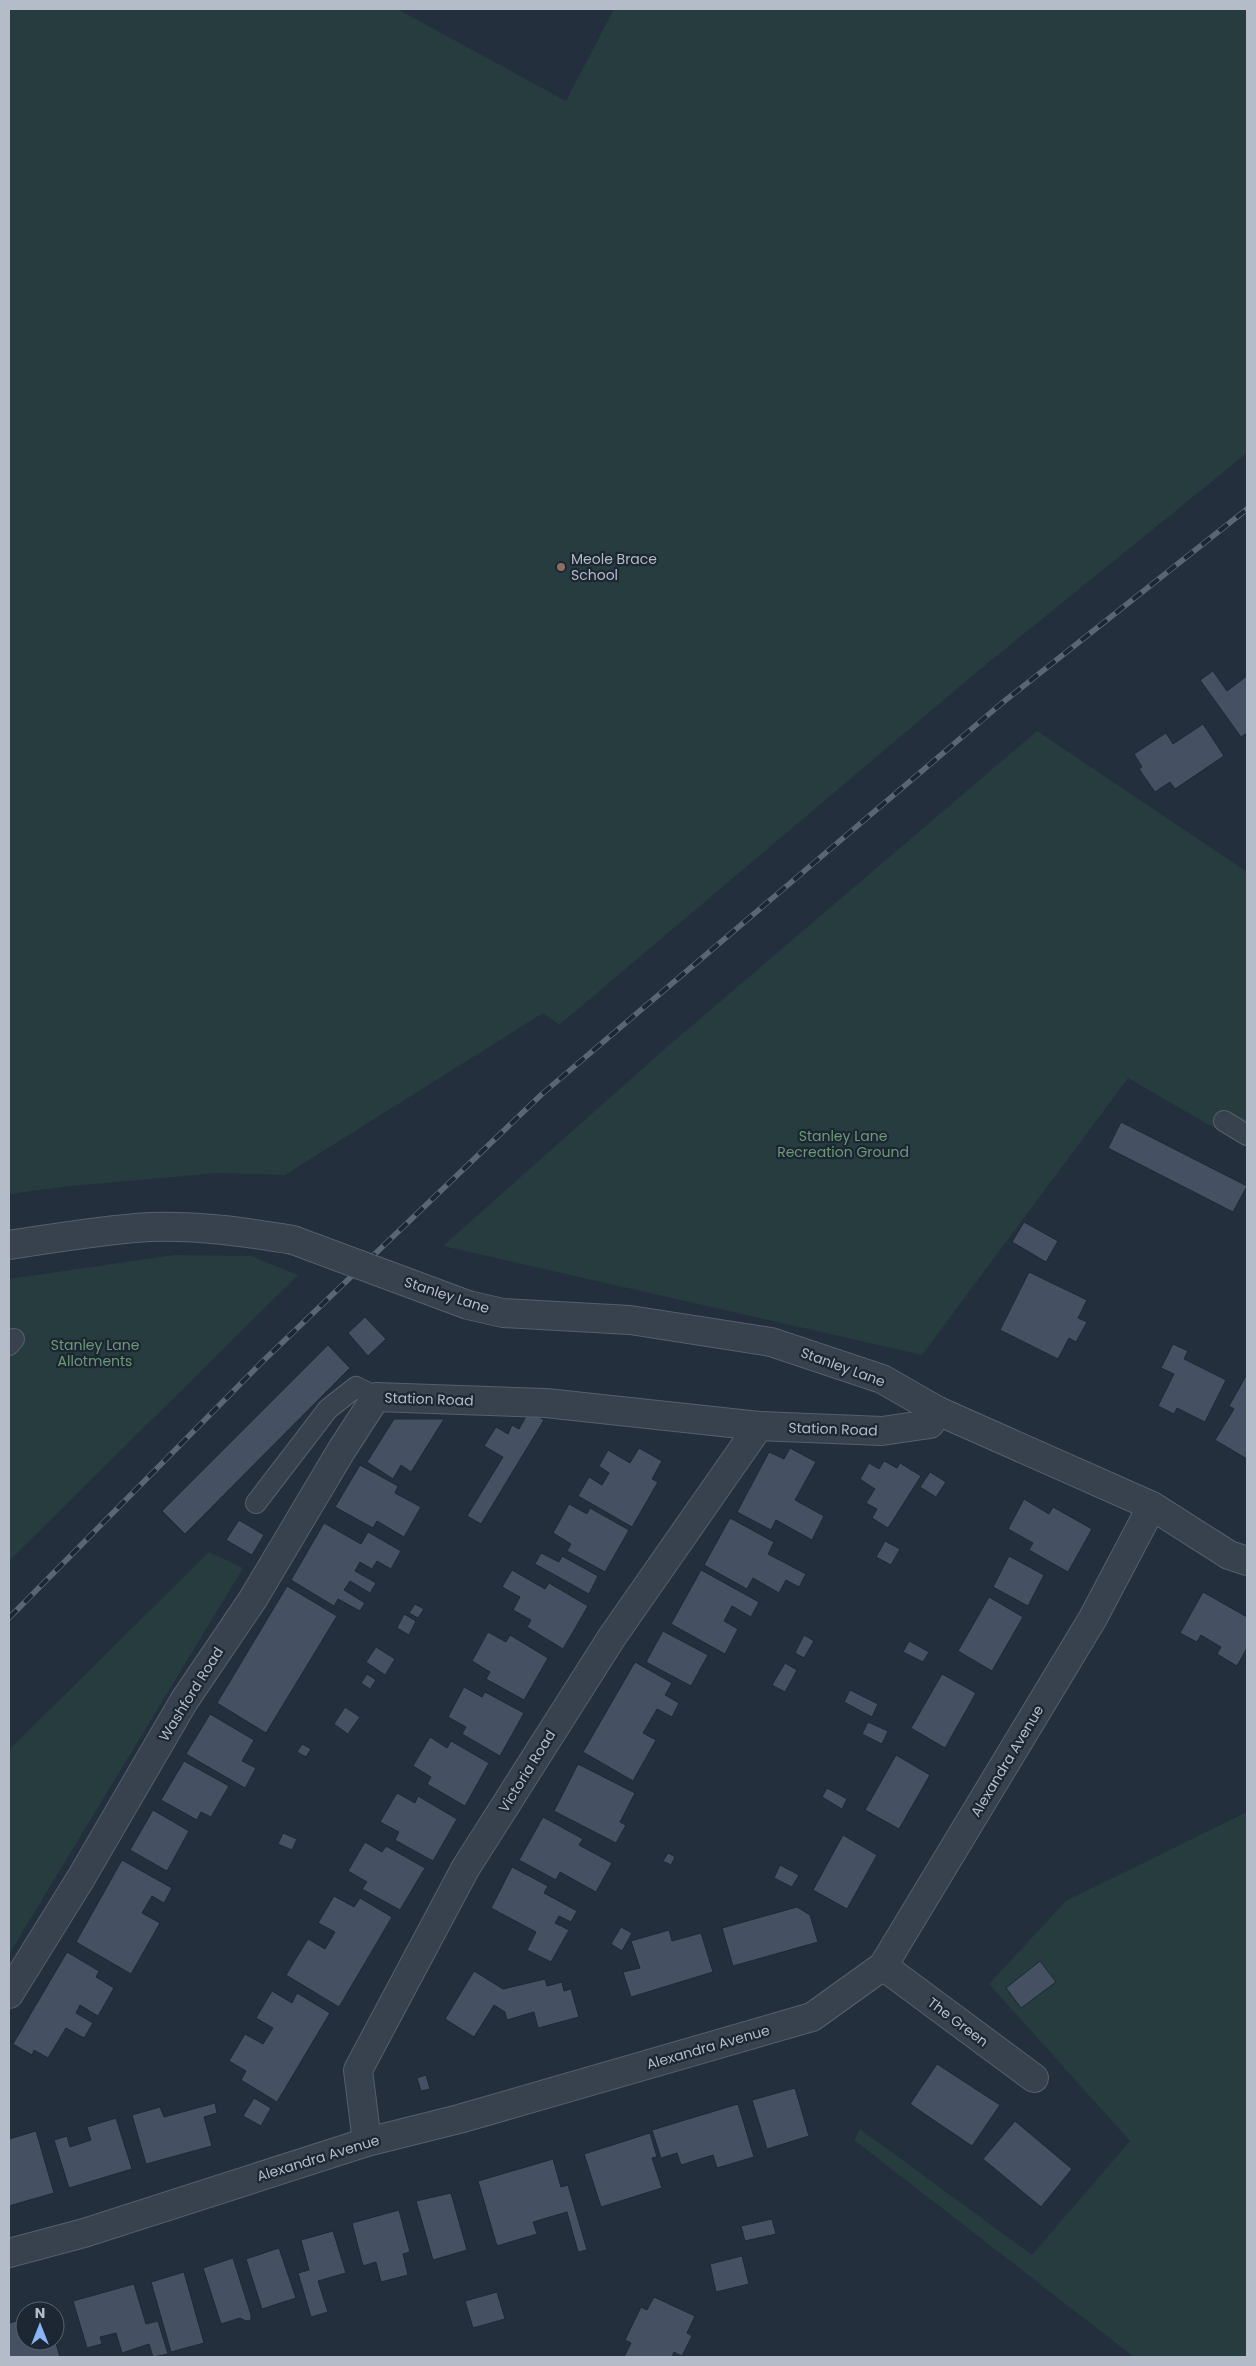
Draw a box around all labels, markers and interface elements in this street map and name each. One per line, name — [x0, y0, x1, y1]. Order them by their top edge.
place label: Meole Brace School — [571, 549, 657, 585]
marker: Meole Brace School — [555, 561, 567, 573]
park label: Stanley Lane Recreation Ground — [777, 1126, 909, 1162]
street label: Stanley Lane — [402, 1272, 493, 1318]
park label: Stanley Lane Allotments — [51, 1335, 140, 1371]
street label: Stanley Lane — [798, 1342, 888, 1392]
street label: Station Road — [384, 1387, 474, 1411]
street label: Station Road — [788, 1417, 878, 1441]
street label: Washford Road — [154, 1643, 228, 1745]
street label: Alexandra Avenue — [966, 1701, 1048, 1821]
street label: Victoria Road — [494, 1726, 560, 1816]
street label: The Green — [923, 1993, 993, 2051]
street label: Alexandra Avenue — [644, 2020, 772, 2074]
street label: Alexandra Avenue — [254, 2130, 382, 2186]
north arrow — [15, 2301, 65, 2351]
text: N — [35, 2303, 45, 2323]

